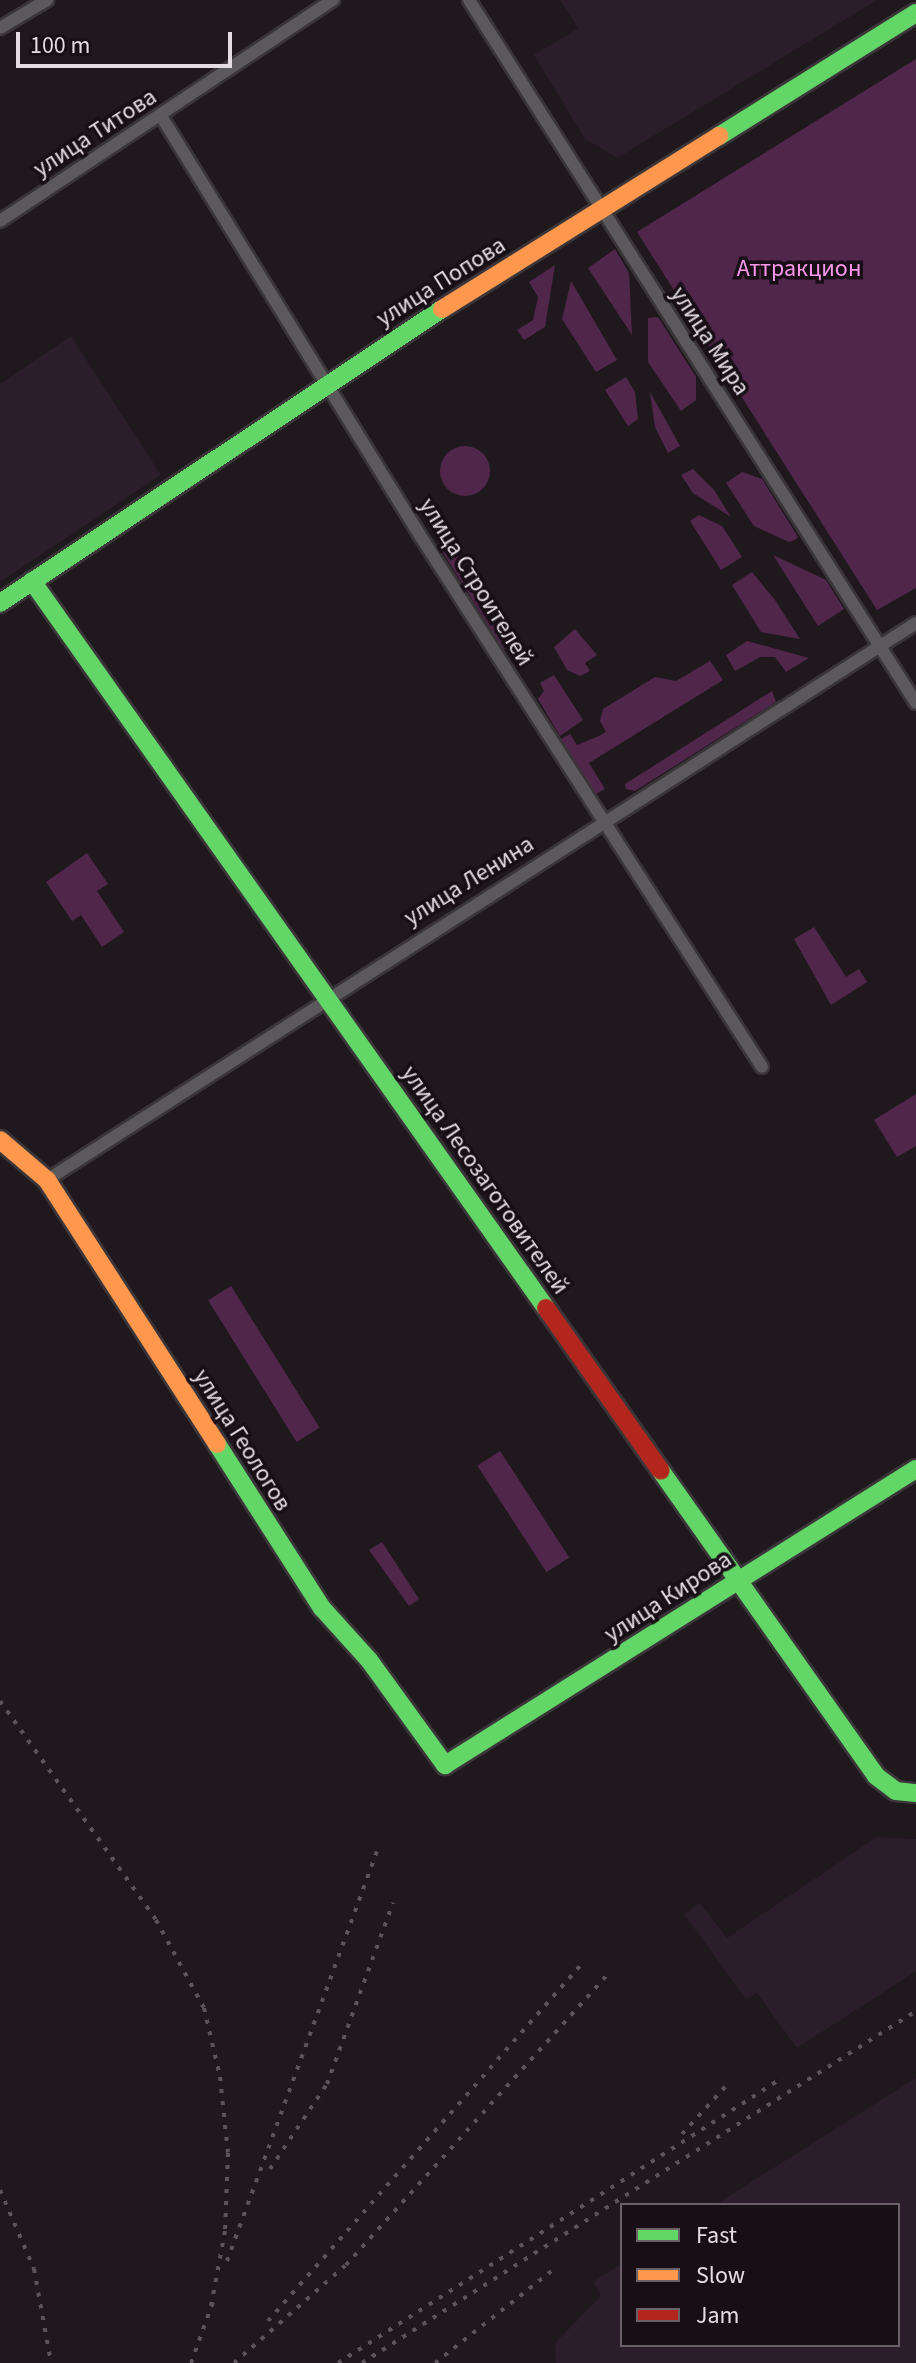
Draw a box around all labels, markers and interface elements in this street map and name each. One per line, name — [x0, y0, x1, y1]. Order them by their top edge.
scale bar — [20, 16, 236, 66]
text: 100 m — [30, 28, 90, 63]
street label: улица Титова — [28, 83, 162, 183]
street label: улица Попова — [371, 231, 511, 333]
park label: Аттракцион — [737, 255, 861, 283]
street label: улица Мира — [664, 281, 756, 401]
street label: улица Строителей — [413, 493, 539, 671]
street label: улица Ленина — [399, 830, 539, 932]
street label: улица Лесозаготовителей — [395, 1060, 575, 1300]
street label: улица Геологов — [187, 1364, 297, 1516]
street label: улица Кирова — [599, 1545, 737, 1649]
legend — [620, 2203, 900, 2347]
text: Fast — [696, 2218, 737, 2253]
text: Slow — [696, 2258, 745, 2293]
text: Jam — [696, 2298, 740, 2333]

